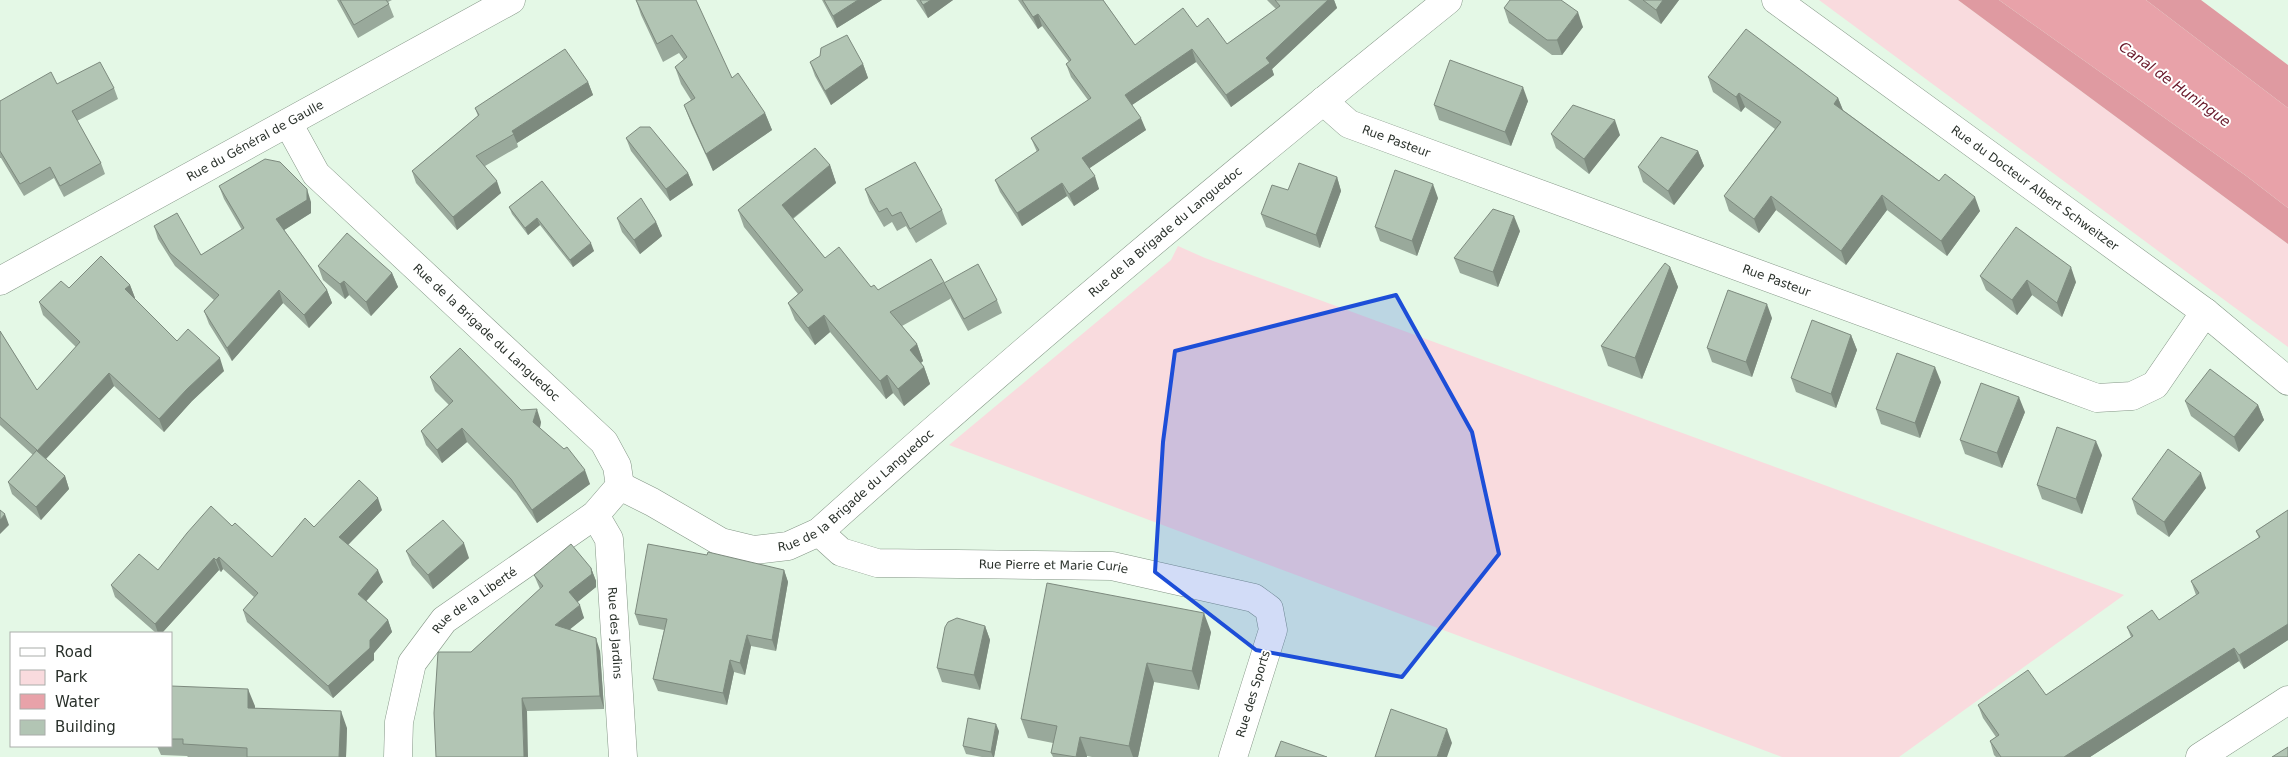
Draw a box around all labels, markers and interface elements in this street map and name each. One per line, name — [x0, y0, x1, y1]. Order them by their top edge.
water label: Canal de Huningue — [2116, 38, 2234, 130]
street label: Rue du Général de Gaulle — [184, 98, 326, 184]
street label: Rue Pasteur — [1360, 122, 1432, 160]
street label: Rue du Docteur Albert Schweitzer — [1949, 123, 2121, 254]
street label: Rue de la Brigade du Languedoc — [1086, 164, 1245, 300]
street label: Rue de la Brigade du Languedoc — [410, 261, 563, 404]
street label: Rue Pasteur — [1740, 262, 1813, 300]
street label: Rue de la Brigade du Languedoc — [777, 426, 936, 554]
street label: Rue Pierre et Marie Curie — [979, 557, 1130, 576]
street label: Rue de la Liberté — [429, 565, 519, 636]
street label: Rue des Jardins — [605, 587, 625, 679]
legend — [10, 632, 172, 747]
text: Road — [55, 643, 93, 661]
street label: Rue des Sports — [1233, 649, 1273, 739]
text: Park — [55, 668, 88, 686]
text: Water — [55, 693, 100, 711]
text: Building — [55, 718, 116, 736]

